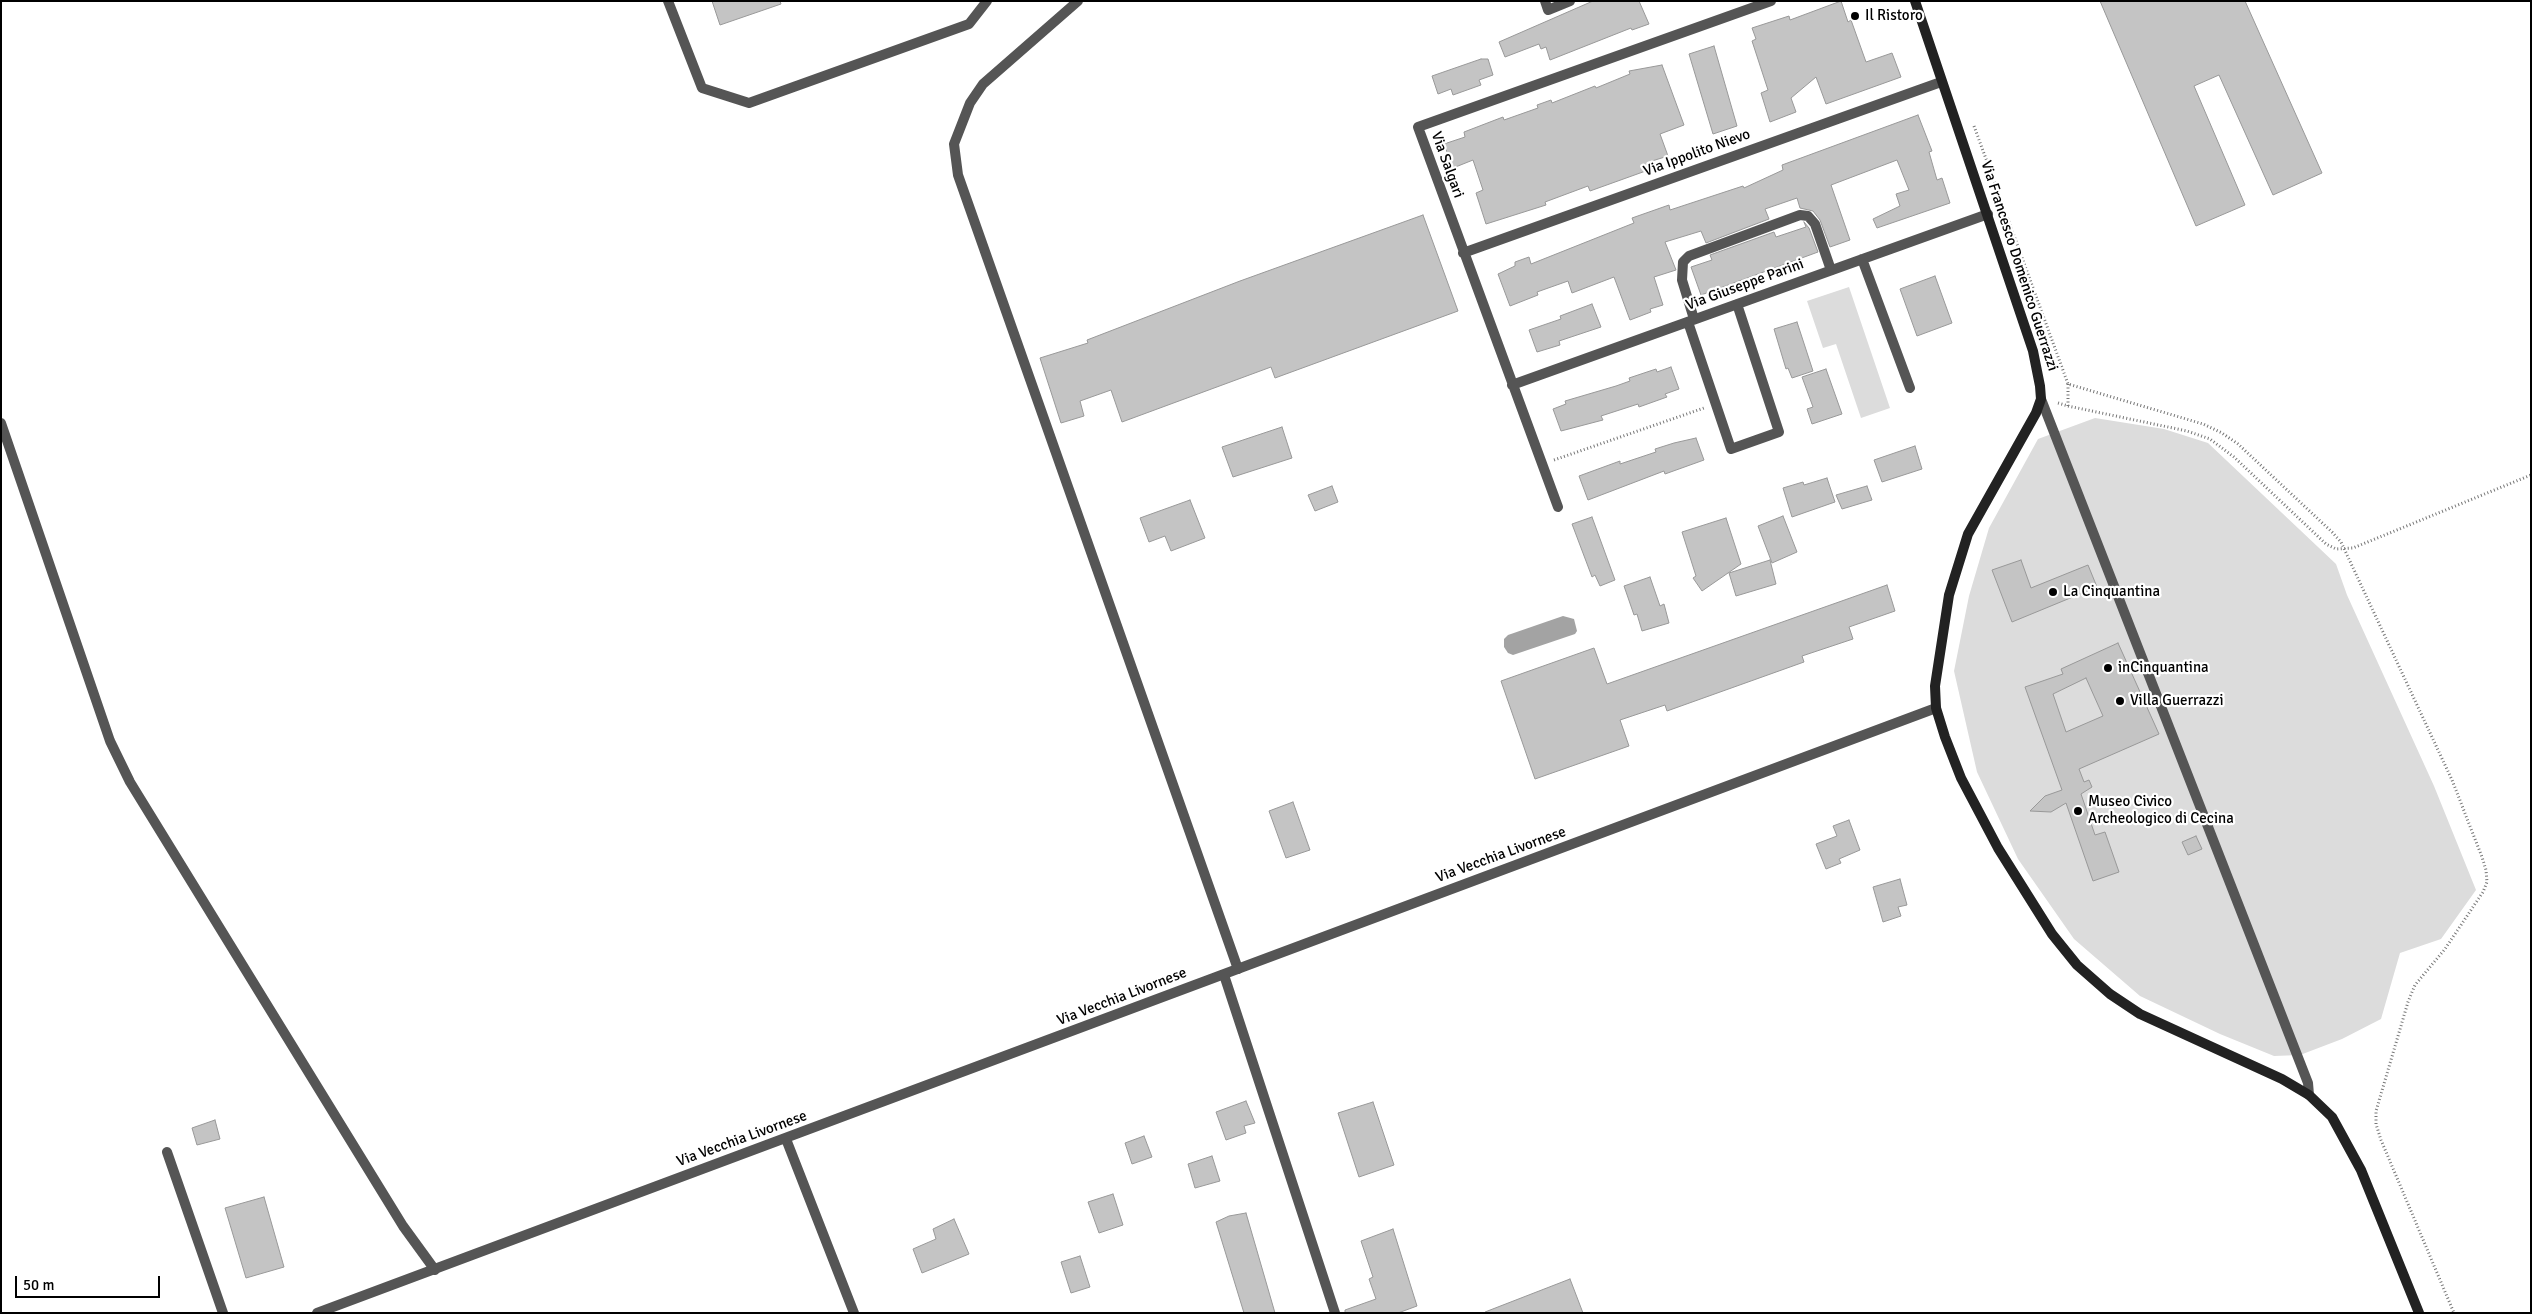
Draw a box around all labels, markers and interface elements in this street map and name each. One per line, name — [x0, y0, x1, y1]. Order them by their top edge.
place label: Il Ristoro — [1865, 7, 1923, 25]
marker: Il Ristoro — [1849, 10, 1861, 22]
street label: Via Ippolito Nievo — [1641, 125, 1753, 181]
street label: Via Salgari — [1427, 129, 1467, 201]
street label: Via Francesco Domenico Guerrazzi — [1976, 159, 2062, 373]
street label: Via Giuseppe Parini — [1684, 255, 1806, 315]
place label: La Cinquantina — [2063, 583, 2160, 601]
marker: La Cinquantina — [2047, 586, 2059, 598]
place label: inCinquantina — [2118, 659, 2209, 677]
marker: inCinquantina — [2102, 662, 2114, 674]
place label: Villa Guerrazzi — [2130, 692, 2224, 710]
marker: Villa Guerrazzi — [2114, 695, 2126, 707]
place label: Museo Civico Archeologico di Cecina — [2088, 793, 2234, 828]
marker: Museo Civico Archeologico di Cecina — [2072, 805, 2084, 817]
street label: Via Vecchia Livornese — [1433, 823, 1569, 887]
street label: Via Vecchia Livornese — [1055, 964, 1189, 1030]
street label: Via Vecchia Livornese — [674, 1107, 810, 1171]
scale bar — [18, 1266, 162, 1298]
text: 50 m — [23, 1276, 54, 1294]

